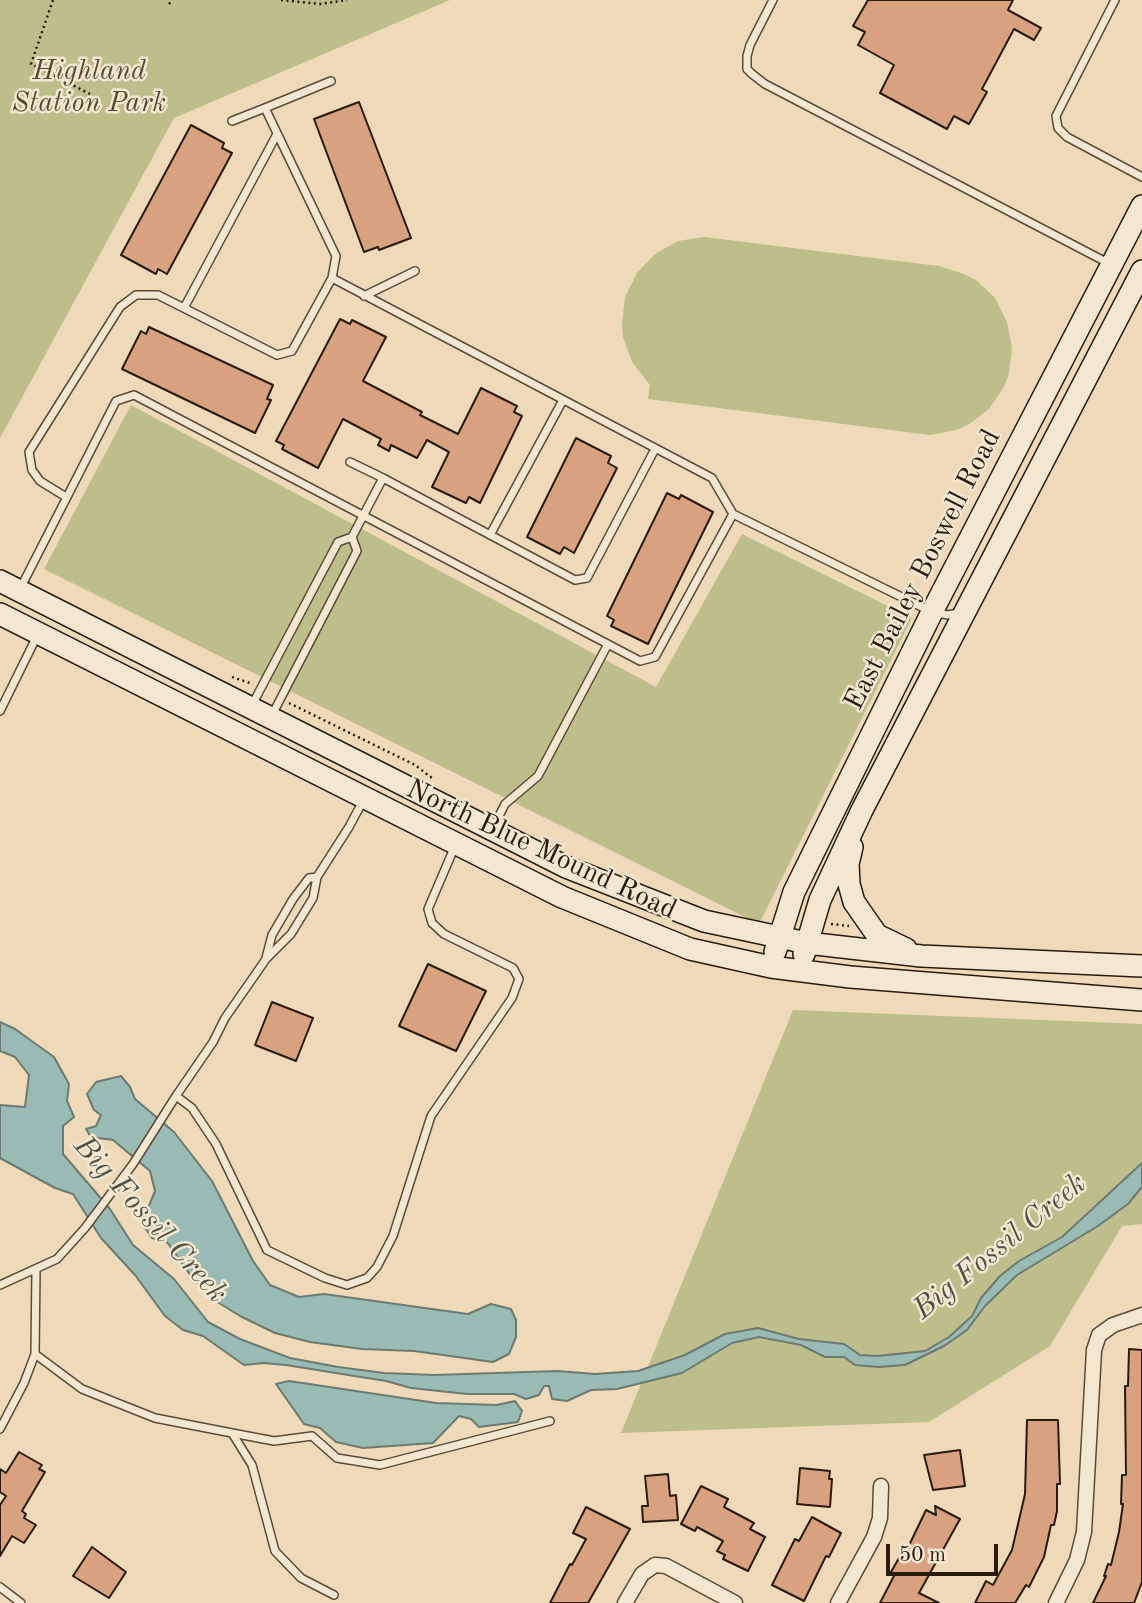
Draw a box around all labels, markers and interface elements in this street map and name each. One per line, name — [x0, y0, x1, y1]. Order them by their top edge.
park label: Highland Station Park — [12, 55, 166, 121]
street label: East Bailey Boswell Road — [837, 424, 1009, 716]
street label: North Blue Mound Road — [400, 773, 682, 927]
water label: Big Fossil Creek — [66, 1129, 234, 1311]
water label: Big Fossil Creek — [906, 1166, 1094, 1328]
scale bar — [890, 1530, 1002, 1574]
text: 50 m — [899, 1545, 946, 1566]

